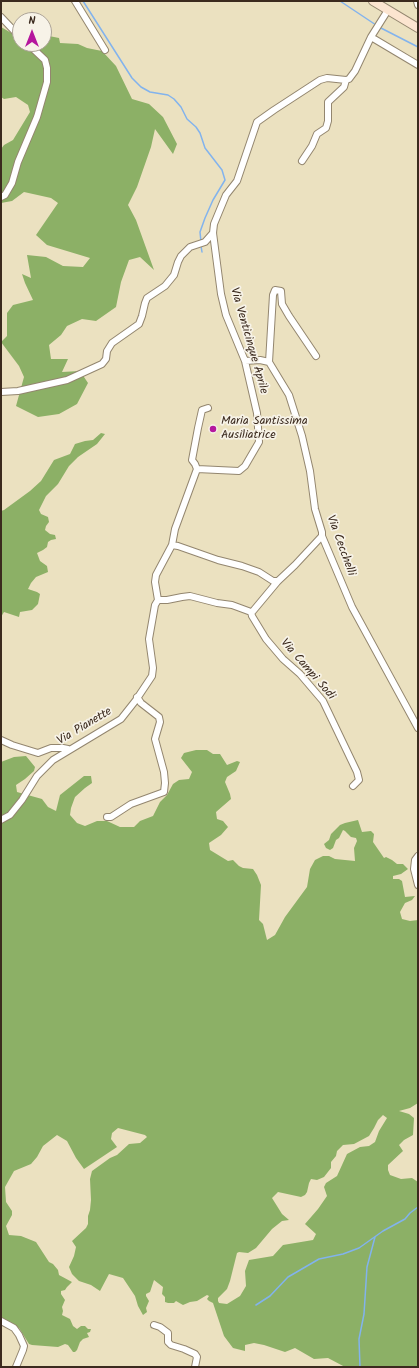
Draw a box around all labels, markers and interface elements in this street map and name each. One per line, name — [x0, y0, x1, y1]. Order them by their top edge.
north arrow — [12, 12, 52, 52]
text: N — [29, 12, 35, 30]
street label: Via Venticinque Aprile — [226, 286, 270, 396]
place label: Maria Santissima Ausiliatrice — [221, 415, 308, 443]
marker: Maria Santissima Ausiliatrice — [208, 424, 218, 434]
street label: Via Cecchelli — [322, 514, 358, 578]
street label: Via Campi Sodi — [277, 637, 337, 703]
street label: Via Pianette — [55, 705, 115, 749]

